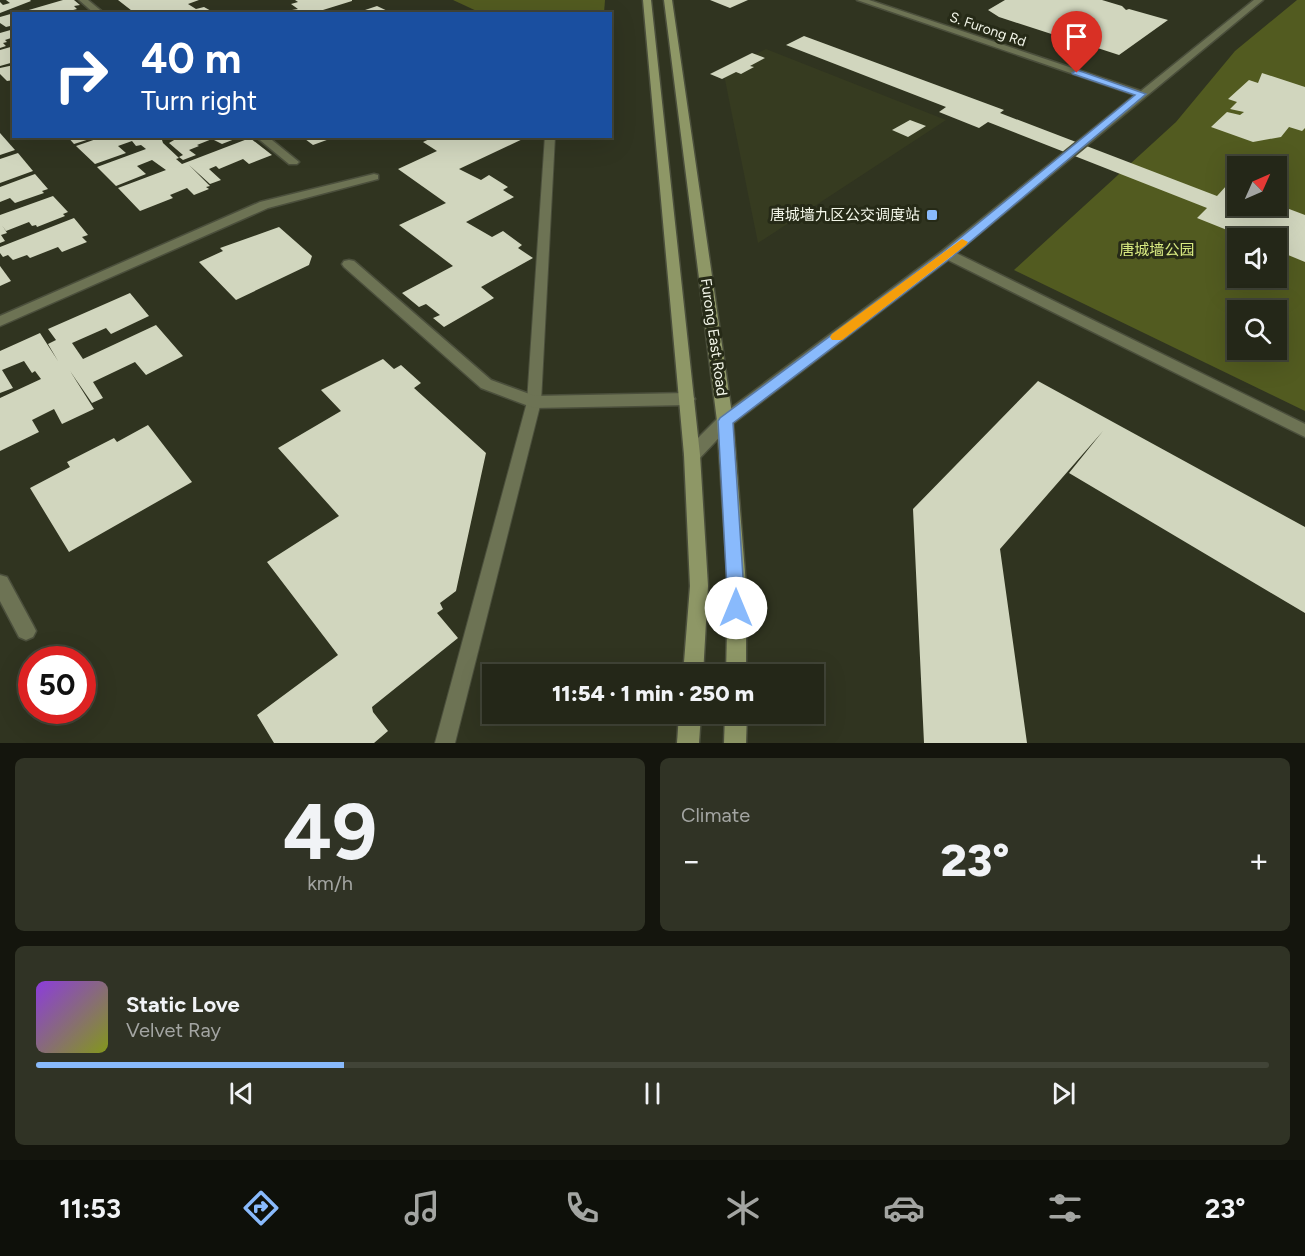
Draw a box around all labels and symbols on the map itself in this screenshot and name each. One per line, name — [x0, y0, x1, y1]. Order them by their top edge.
street label: S. Furong Rd — [947, 8, 1028, 50]
pin — [1051, 11, 1102, 73]
north arrow — [1227, 156, 1287, 216]
place label: 唐城墙九区公交调度站 — [770, 206, 920, 224]
marker: 唐城墙九区公交调度站 — [925, 208, 939, 222]
park label: 唐城墙公园 — [1119, 241, 1195, 259]
street label: Furong East Road — [697, 277, 731, 397]
position arrow — [704, 576, 768, 640]
speed limit sign: 50 — [18, 646, 96, 724]

